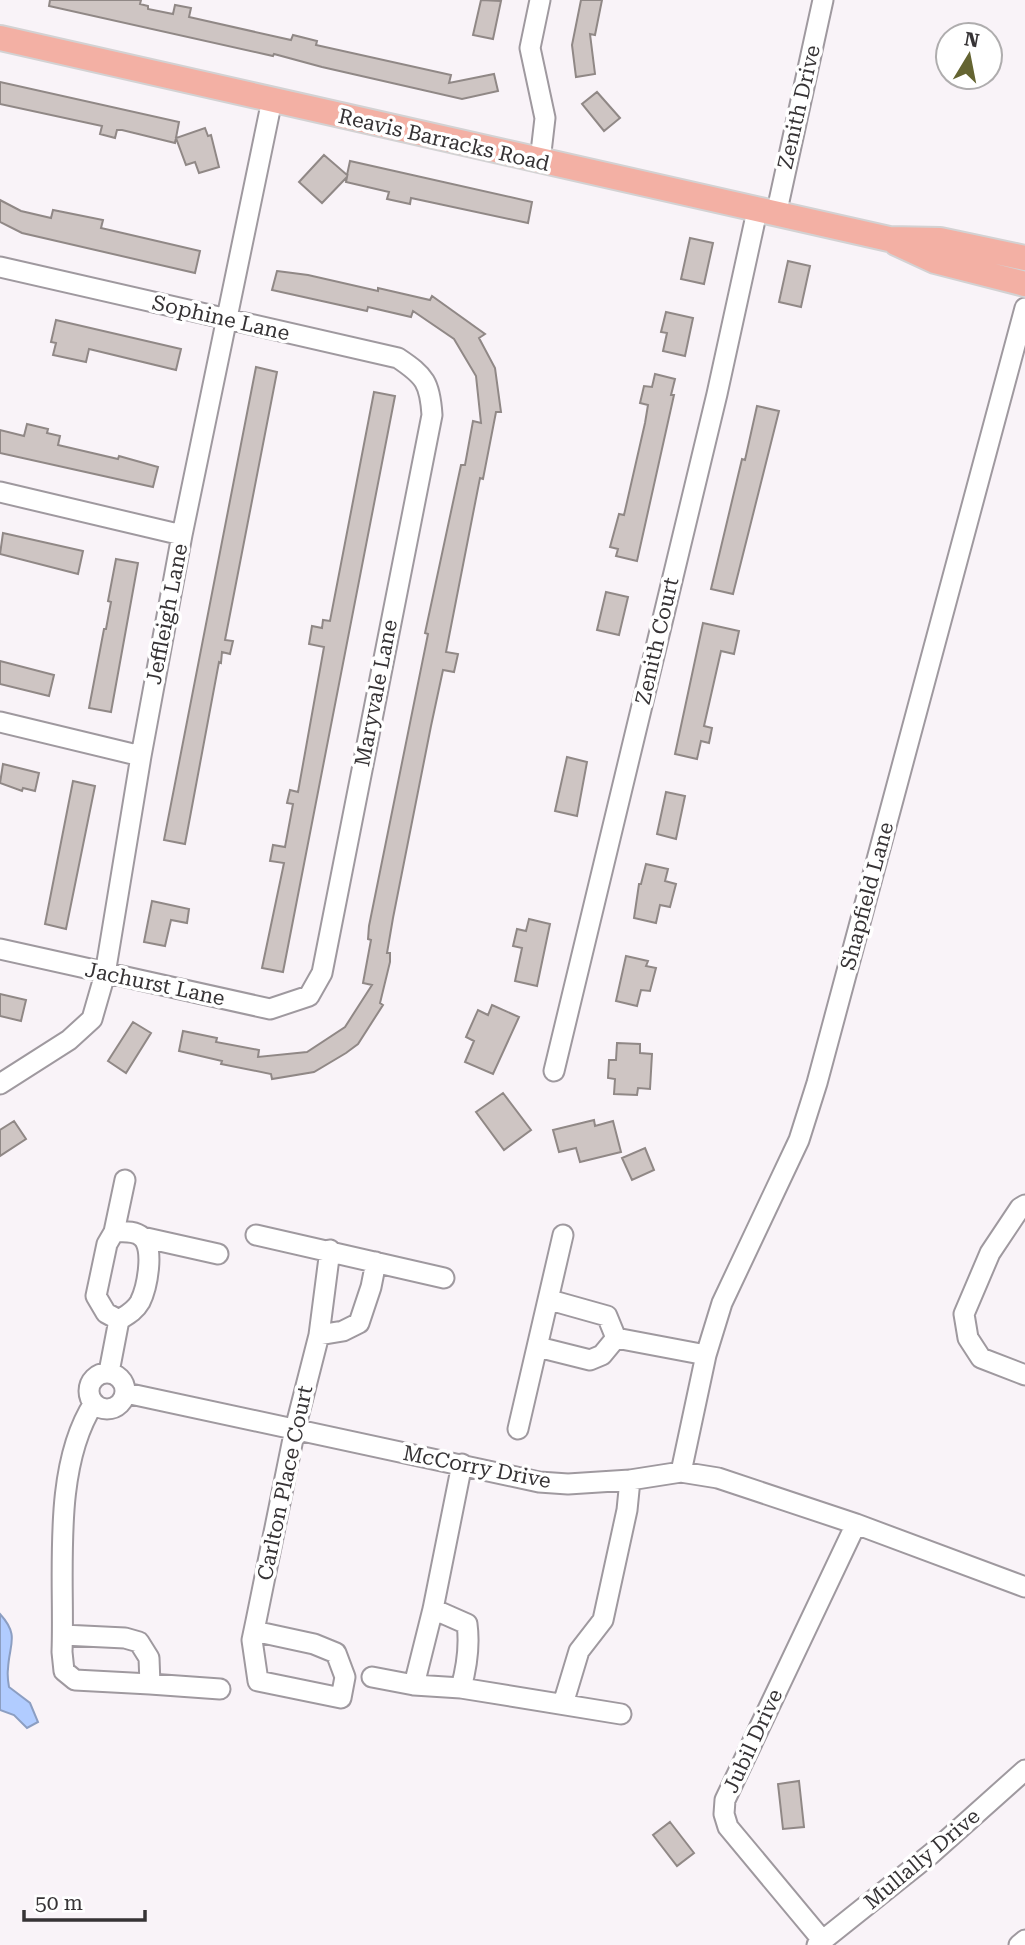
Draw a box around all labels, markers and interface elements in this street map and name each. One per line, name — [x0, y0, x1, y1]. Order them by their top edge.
north arrow — [934, 21, 1004, 91]
text: N — [963, 27, 981, 52]
street label: Zenith Drive — [773, 43, 825, 171]
street label: Reavis Barracks Road — [336, 104, 552, 176]
street label: Sophine Lane — [150, 291, 292, 345]
street label: Jeffleigh Lane — [142, 542, 192, 686]
street label: Zenith Court — [631, 575, 683, 707]
street label: Maryvale Lane — [350, 617, 402, 769]
street label: Shapfield Lane — [836, 819, 898, 973]
street label: Jachurst Lane — [83, 957, 227, 1011]
street label: Carlton Place Court — [253, 1383, 317, 1583]
street label: McCorry Drive — [401, 1441, 553, 1493]
street label: Jubil Drive — [719, 1685, 787, 1797]
street label: Mullally Drive — [860, 1804, 984, 1914]
scale bar — [24, 1878, 145, 1922]
text: 50 m — [35, 1891, 83, 1915]

